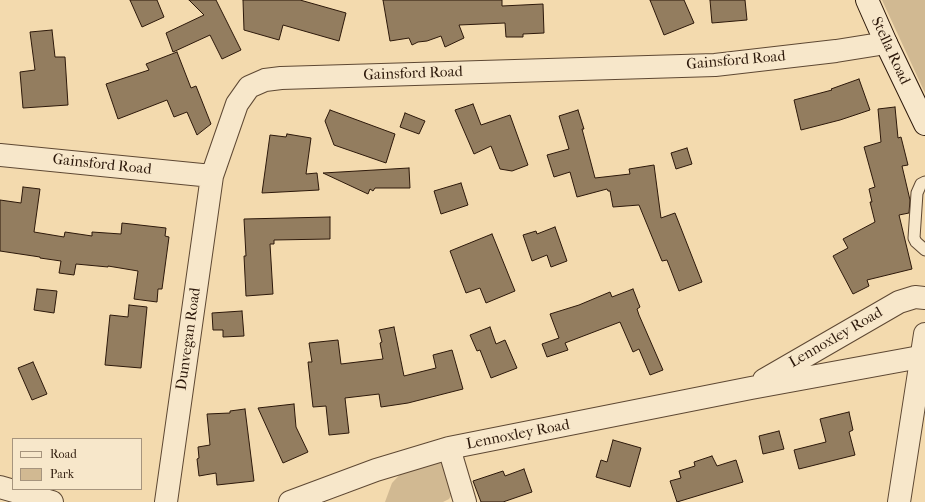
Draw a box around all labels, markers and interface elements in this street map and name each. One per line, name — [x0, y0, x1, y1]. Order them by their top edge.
street label: Stella Road — [867, 14, 913, 88]
street label: Gainsford Road — [686, 48, 786, 74]
street label: Gainsford Road — [363, 63, 463, 85]
street label: Gainsford Road — [52, 151, 152, 179]
street label: Dunvegan Road — [173, 287, 205, 391]
street label: Lennoxley Road — [786, 304, 886, 372]
street label: Lennoxley Road — [465, 416, 571, 454]
legend — [12, 438, 142, 490]
text: Road — [50, 447, 77, 461]
text: Park — [50, 467, 74, 481]

